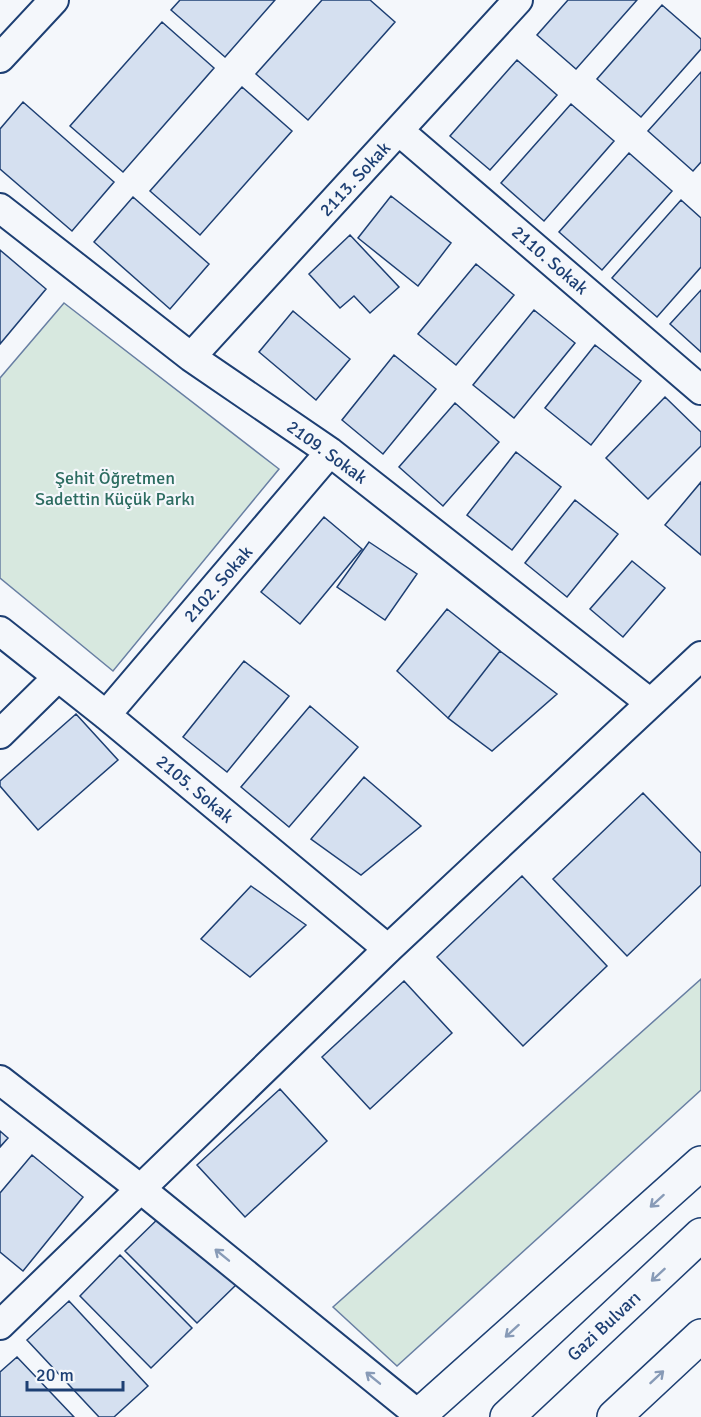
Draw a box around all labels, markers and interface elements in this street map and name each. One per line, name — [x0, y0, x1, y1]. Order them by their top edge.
street label: 2113. Sokak — [315, 137, 395, 221]
street label: 2110. Sokak — [507, 221, 593, 299]
street label: 2109. Sokak — [282, 415, 372, 489]
park label: Şehit Öğretmen Sadettin Küçük Parkı — [35, 467, 195, 510]
street label: 2102. Sokak — [179, 541, 257, 627]
street label: 2105. Sokak — [152, 750, 238, 828]
one-way arrow — [650, 1194, 665, 1208]
one-way arrow — [215, 1248, 230, 1262]
one-way arrow — [651, 1268, 666, 1282]
street label: Gazi Bulvarı — [563, 1286, 645, 1366]
one-way arrow — [505, 1324, 520, 1338]
scale bar — [27, 1354, 123, 1392]
text: 20 m — [36, 1364, 74, 1386]
one-way arrow — [649, 1370, 664, 1384]
one-way arrow — [366, 1372, 382, 1385]

